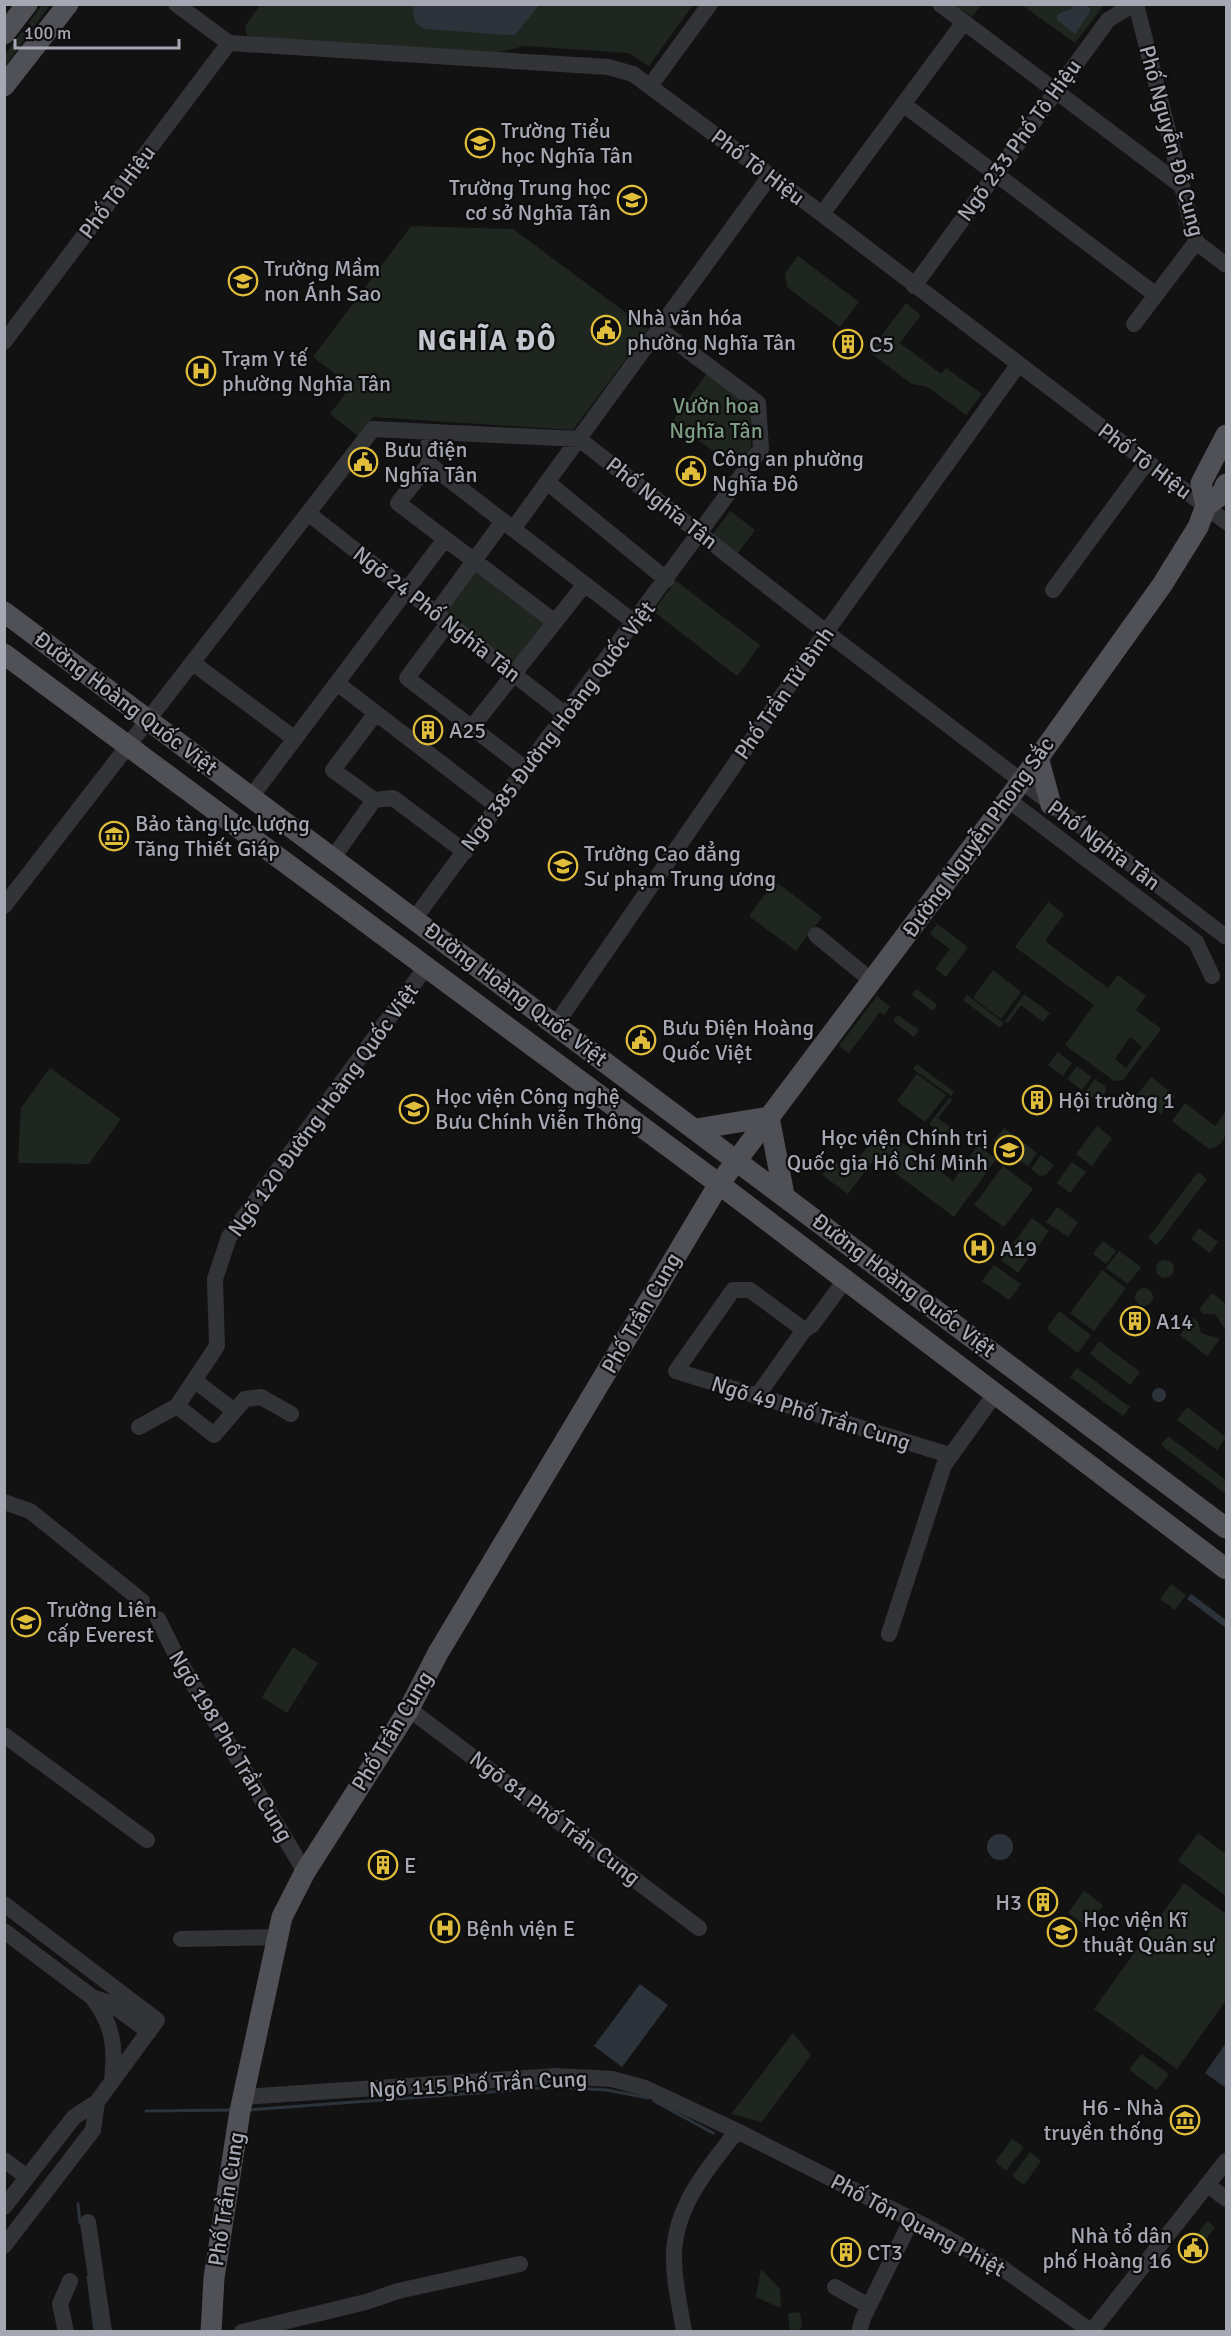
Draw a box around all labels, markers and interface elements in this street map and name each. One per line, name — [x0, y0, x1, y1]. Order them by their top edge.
scale bar — [15, 12, 178, 50]
text: 100 m — [24, 22, 71, 44]
street label: Phố Nguyễn Đỗ Cung — [1133, 42, 1211, 240]
street label: Ngõ 233 Phố Tô Hiệu — [951, 54, 1087, 226]
place label: Trường Tiểu học Nghĩa Tân — [501, 117, 633, 169]
street label: Phố Tô Hiệu — [706, 123, 810, 211]
school or university icon: Trường Tiểu học Nghĩa Tân — [464, 127, 496, 159]
street label: Phố Tô Hiệu — [73, 140, 161, 244]
place label: Trường Trung học cơ sở Nghĩa Tân — [449, 174, 611, 226]
school or university icon: Trường Trung học cơ sở Nghĩa Tân — [616, 184, 648, 216]
place label: Trường Mầm non Ánh Sao — [264, 255, 381, 307]
school or university icon: Trường Mầm non Ánh Sao — [227, 265, 259, 297]
place label: Nhà văn hóa phường Nghĩa Tân — [627, 304, 796, 356]
public building icon: Nhà văn hóa phường Nghĩa Tân — [590, 314, 622, 346]
district label: NGHĨA ĐÔ — [417, 323, 557, 358]
building icon: C5 — [832, 328, 864, 360]
place label: C5 — [869, 331, 894, 358]
place label: Trạm Y tế phường Nghĩa Tân — [222, 345, 391, 397]
hospital icon: Trạm Y tế phường Nghĩa Tân — [185, 355, 217, 387]
park label: Vườn hoa Nghĩa Tân — [669, 392, 763, 444]
street label: Phố Tô Hiệu — [1093, 417, 1197, 505]
place label: Bưu điện Nghĩa Tân — [384, 436, 477, 488]
place label: Công an phường Nghĩa Đô — [712, 445, 864, 497]
public building icon: Bưu điện Nghĩa Tân — [347, 446, 379, 478]
street label: Phố Nghĩa Tân — [601, 451, 723, 555]
public building icon: Công an phường Nghĩa Đô — [675, 455, 707, 487]
street label: Ngõ 24 Phố Nghĩa Tân — [348, 540, 526, 688]
street label: Ngõ 385 Đường Hoàng Quốc Việt — [455, 595, 661, 856]
street label: Phố Trần Tử Bình — [728, 621, 840, 765]
street label: Đường Hoàng Quốc Việt — [29, 625, 223, 781]
building icon: A25 — [412, 714, 444, 746]
place label: A25 — [449, 717, 486, 744]
street label: Đường Nguyễn Phong Sắc — [896, 732, 1060, 942]
street label: Phố Nghĩa Tân — [1042, 794, 1166, 896]
place label: Bảo tàng lực lượng Tăng Thiết Giáp — [135, 810, 310, 862]
museum icon: Bảo tàng lực lượng Tăng Thiết Giáp — [98, 820, 130, 852]
place label: Trường Cao đẳng Sư phạm Trung ương — [584, 840, 776, 892]
school or university icon: Trường Cao đẳng Sư phạm Trung ương — [547, 850, 579, 882]
street label: Đường Hoàng Quốc Việt — [419, 916, 613, 1072]
street label: Ngõ 120 Đường Hoàng Quốc Việt — [222, 978, 424, 1242]
place label: Bưu Điện Hoàng Quốc Việt — [662, 1014, 814, 1066]
public building icon: Bưu Điện Hoàng Quốc Việt — [625, 1024, 657, 1056]
place label: Học viện Công nghệ Bưu Chính Viễn Thông — [435, 1083, 642, 1135]
building icon: Hội trường 1 — [1021, 1084, 1053, 1116]
place label: Hội trường 1 — [1058, 1087, 1175, 1114]
school or university icon: Học viện Công nghệ Bưu Chính Viễn Thông — [398, 1093, 430, 1125]
place label: Học viện Chính trị Quốc gia Hồ Chí Minh — [787, 1124, 988, 1176]
school or university icon: Học viện Chính trị Quốc gia Hồ Chí Minh — [993, 1134, 1025, 1166]
street label: Đường Hoàng Quốc Việt — [807, 1207, 1001, 1363]
hospital icon: A19 — [963, 1232, 995, 1264]
place label: A19 — [1000, 1235, 1037, 1262]
street label: Phố Trần Cung — [595, 1248, 687, 1378]
building icon: A14 — [1119, 1305, 1151, 1337]
place label: A14 — [1156, 1308, 1193, 1335]
street label: Ngõ 49 Phố Trần Cung — [708, 1370, 914, 1456]
place label: Trường Liên cấp Everest — [47, 1596, 157, 1648]
school or university icon: Trường Liên cấp Everest — [10, 1606, 42, 1638]
street label: Ngõ 198 Phố Trần Cung — [163, 1645, 299, 1847]
street label: Phố Trần Cung — [346, 1666, 438, 1796]
street label: Ngõ 81 Phố Trần Cung — [464, 1745, 646, 1891]
building icon: E — [367, 1849, 399, 1881]
place label: E — [404, 1852, 416, 1879]
building icon: H3 — [1027, 1886, 1059, 1918]
place label: H3 — [995, 1889, 1022, 1916]
place label: Học viện Kĩ thuật Quân sự — [1083, 1906, 1215, 1958]
hospital icon: Bệnh viện E — [429, 1912, 461, 1944]
place label: Bệnh viện E — [466, 1915, 575, 1942]
school or university icon: Học viện Kĩ thuật Quân sự — [1046, 1916, 1078, 1948]
street label: Ngõ 115 Phố Trần Cung — [368, 2065, 588, 2103]
place label: H6 - Nhà truyền thống — [1044, 2094, 1164, 2146]
museum icon: H6 - Nhà truyền thống — [1169, 2104, 1201, 2136]
street label: Phố Trần Cung — [202, 2130, 250, 2268]
street label: Phố Tôn Quang Phiệt — [826, 2168, 1010, 2283]
place label: Nhà tổ dân phố Hoàng 16 — [1042, 2222, 1172, 2274]
public building icon: Nhà tổ dân phố Hoàng 16 — [1177, 2232, 1209, 2264]
building icon: CT3 — [830, 2236, 862, 2268]
place label: CT3 — [867, 2239, 903, 2266]

